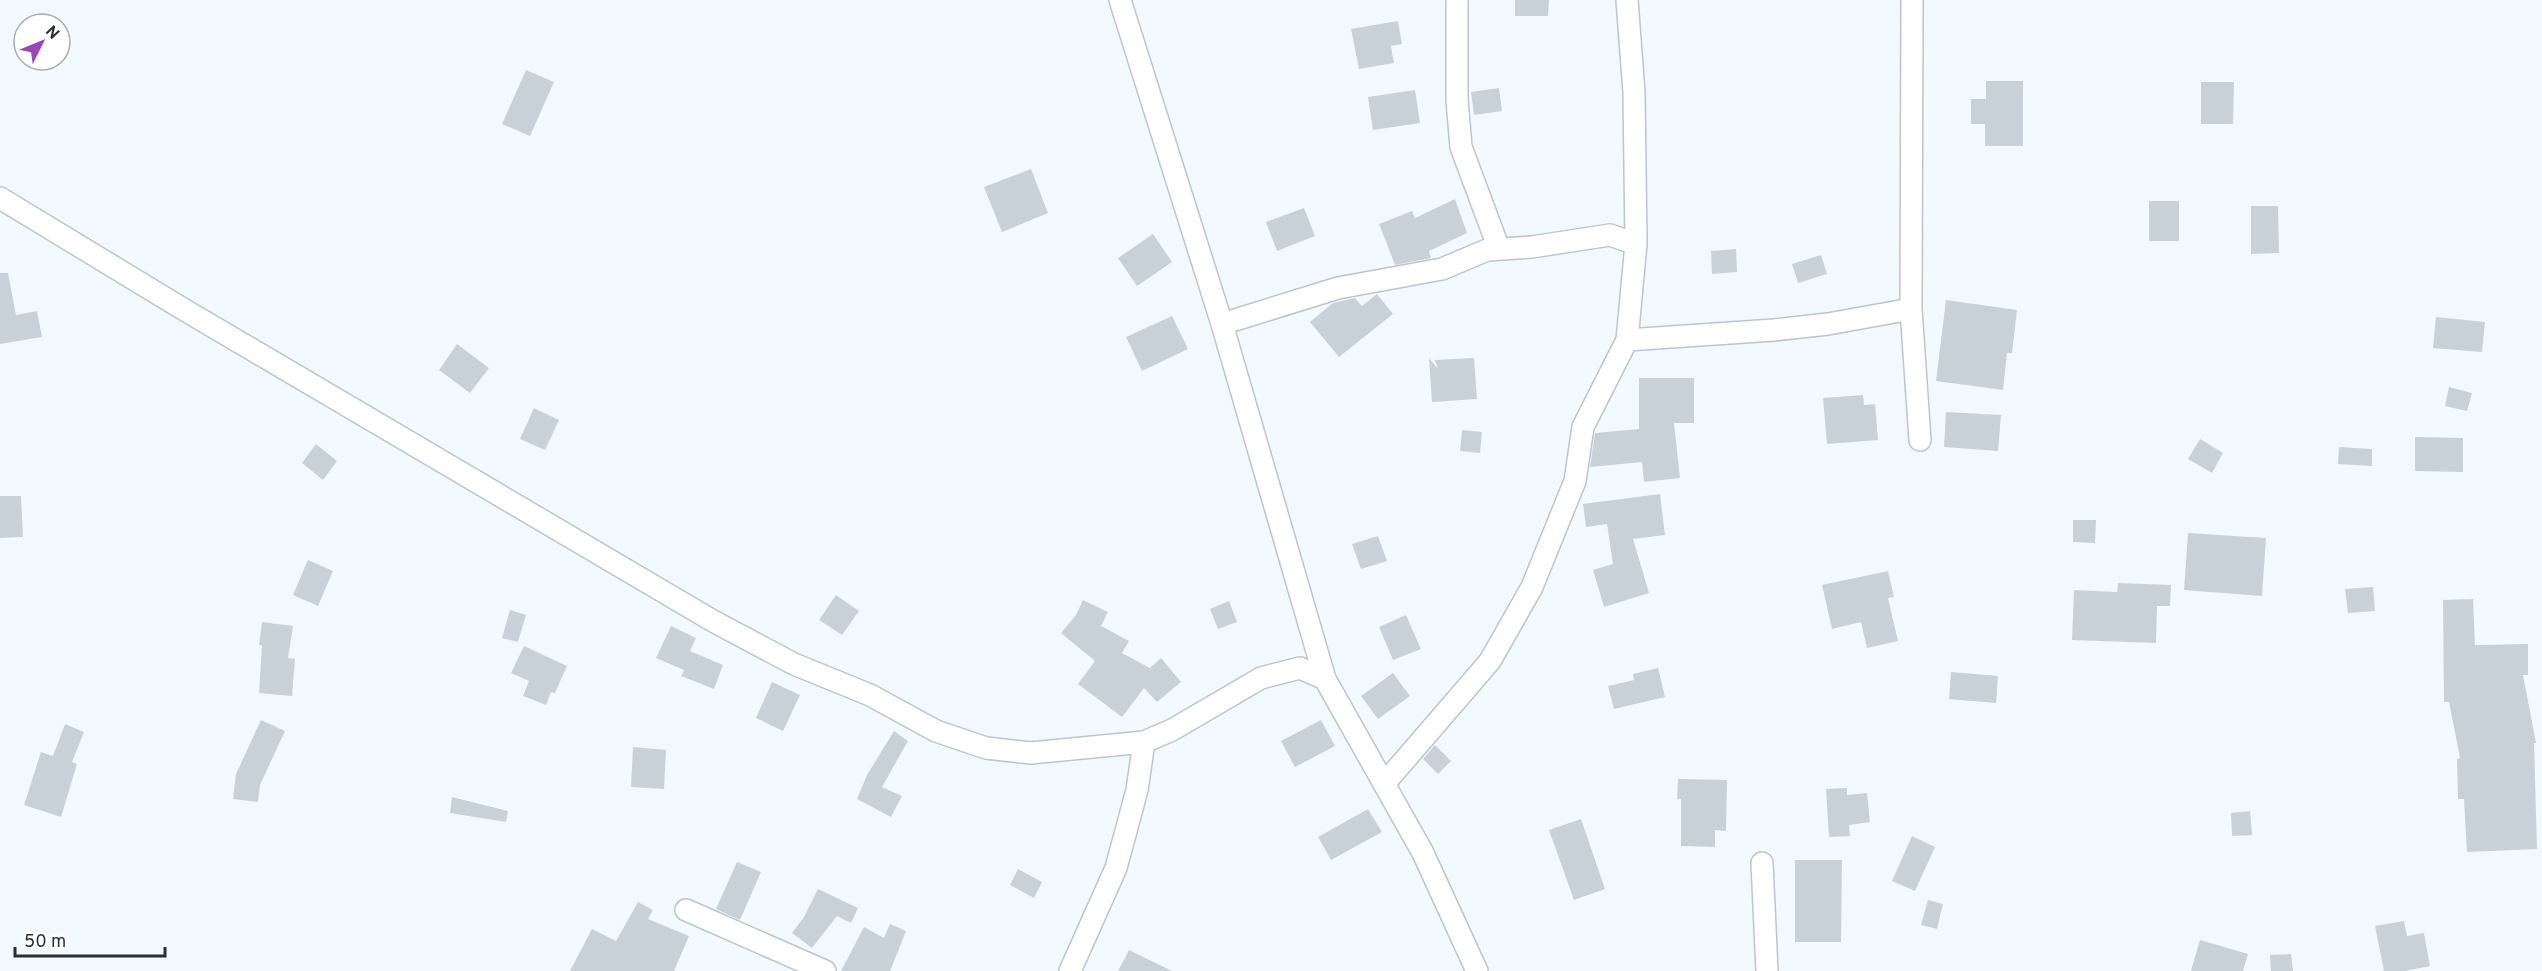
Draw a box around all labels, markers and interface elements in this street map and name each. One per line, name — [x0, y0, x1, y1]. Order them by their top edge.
north arrow — [12, 12, 72, 72]
text: N — [40, 22, 63, 44]
scale bar — [15, 920, 165, 958]
text: 50 m — [24, 931, 66, 954]

